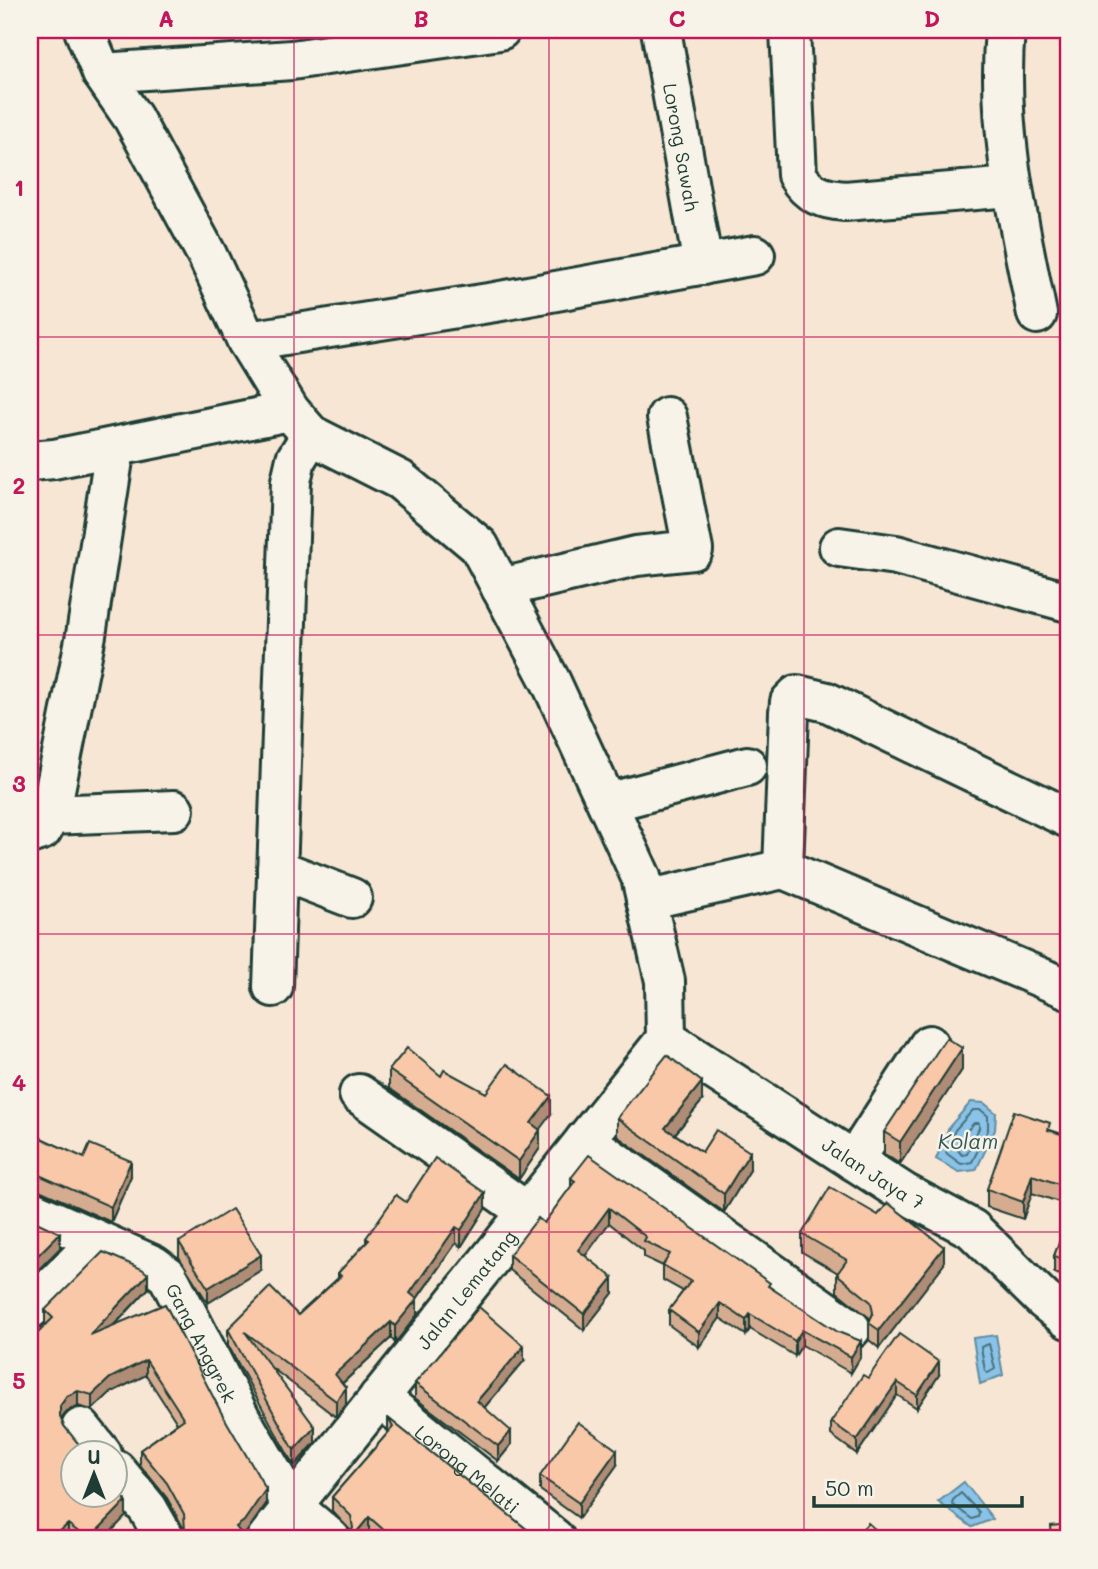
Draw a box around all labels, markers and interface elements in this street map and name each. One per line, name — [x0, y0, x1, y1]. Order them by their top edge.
text: A — [158, 3, 174, 33]
text: B — [413, 3, 429, 33]
text: C — [668, 3, 686, 33]
text: D — [924, 3, 940, 33]
street label: Lorong Sawah — [658, 81, 706, 213]
text: 1 — [14, 172, 24, 202]
text: 2 — [13, 470, 25, 500]
text: 3 — [12, 768, 26, 798]
text: 4 — [12, 1067, 26, 1097]
water label: Kolam — [938, 1127, 998, 1154]
street label: Jalan Jaya 7 — [818, 1131, 929, 1214]
street label: Jalan Lematang — [411, 1224, 521, 1354]
street label: Gang Anggrek — [161, 1279, 243, 1406]
text: 5 — [12, 1365, 26, 1395]
street label: Lorong Melati — [410, 1419, 525, 1518]
north arrow — [60, 1440, 130, 1510]
text: U — [87, 1444, 101, 1469]
scale bar — [814, 1464, 1023, 1508]
text: 50 m — [825, 1474, 874, 1501]

